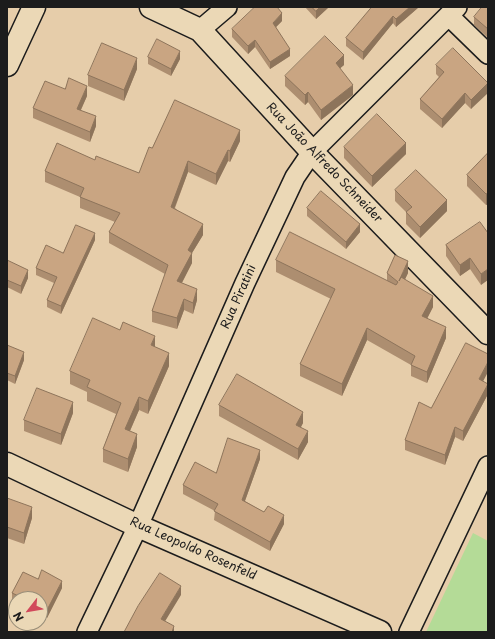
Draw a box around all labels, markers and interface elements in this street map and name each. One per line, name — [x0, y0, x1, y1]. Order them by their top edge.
street label: Rua João Alfredo Schneider — [263, 100, 385, 226]
street label: Rua Piratini — [218, 263, 260, 331]
street label: Rua Leopoldo Rosenfeld — [128, 515, 258, 583]
north arrow — [8, 591, 48, 631]
text: N — [9, 609, 28, 625]

